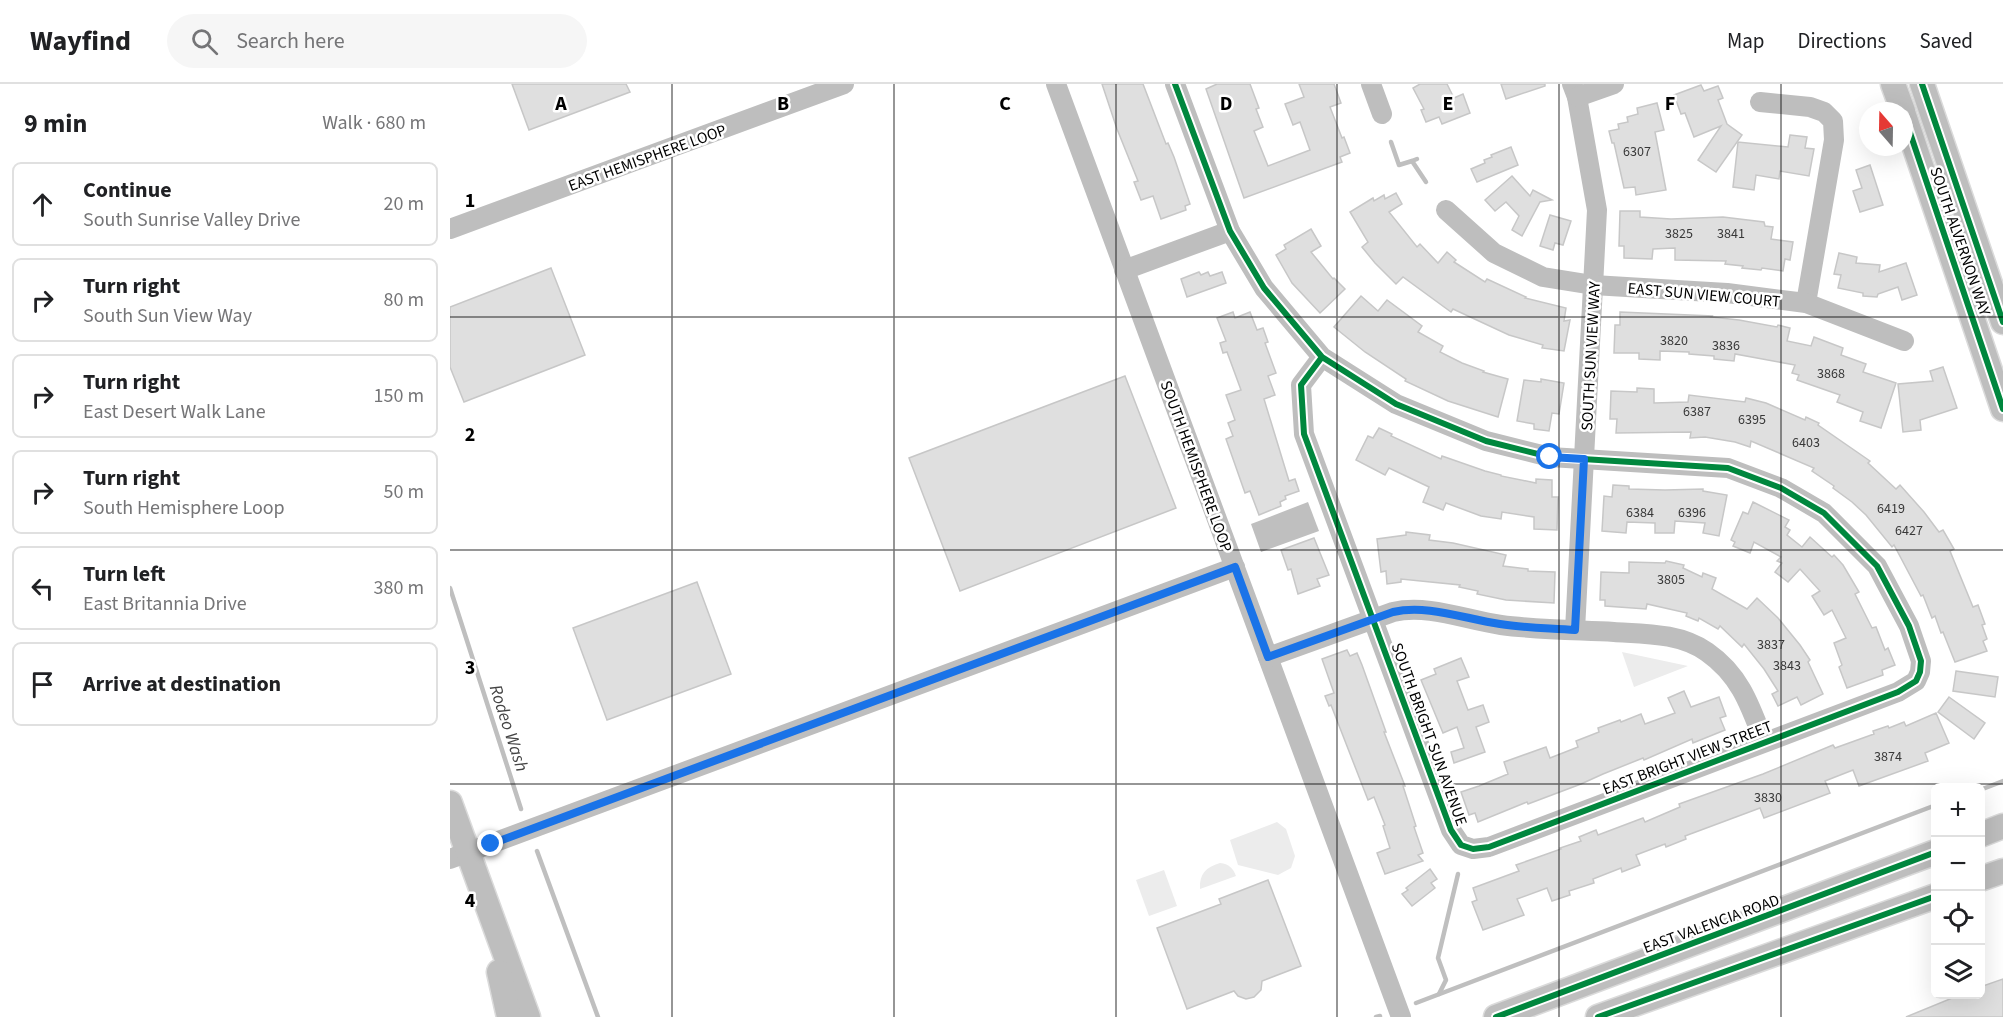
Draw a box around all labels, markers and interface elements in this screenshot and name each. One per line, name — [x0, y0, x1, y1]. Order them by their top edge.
search box — [167, 14, 587, 68]
text: Wayfind — [30, 21, 131, 61]
icon: search — [188, 25, 221, 58]
text: Search here — [236, 25, 345, 57]
text: Map — [1727, 26, 1765, 56]
text: Directions — [1798, 26, 1886, 56]
text: Saved — [1919, 26, 1973, 56]
text: A — [554, 90, 567, 118]
text: B — [777, 90, 789, 118]
text: C — [999, 90, 1011, 118]
text: D — [1220, 90, 1232, 118]
text: E — [1443, 90, 1453, 118]
text: F — [1665, 90, 1675, 118]
north arrow — [1859, 102, 1913, 156]
text: 9 min — [24, 105, 87, 142]
text: Walk · 680 m — [322, 109, 426, 137]
street label: EAST HEMISPHERE LOOP — [565, 119, 729, 197]
house number: 6307 — [1623, 142, 1651, 162]
street label: SOUTH ALVERNON WAY — [1924, 164, 1996, 319]
text: Continue — [83, 174, 172, 206]
text: 1 — [465, 187, 475, 215]
icon: ahead — [26, 188, 59, 221]
text: 20 m — [384, 190, 424, 218]
text: South Sunrise Valley Drive — [83, 206, 301, 234]
house number: 3825 — [1665, 224, 1693, 244]
house number: 3841 — [1717, 224, 1745, 244]
text: Turn right — [83, 270, 180, 302]
street label: EAST SUN VIEW COURT — [1627, 277, 1782, 313]
street label: SOUTH SUN VIEW WAY — [1576, 280, 1606, 431]
icon: right — [26, 284, 59, 317]
text: 80 m — [384, 286, 424, 314]
text: South Sun View Way — [83, 302, 252, 330]
house number: 3820 — [1660, 331, 1688, 351]
house number: 3836 — [1712, 336, 1740, 356]
house number: 3868 — [1817, 364, 1845, 384]
text: Turn right — [83, 366, 180, 398]
street label: SOUTH HEMISPHERE LOOP — [1155, 377, 1237, 555]
icon: right — [26, 380, 59, 413]
text: 150 m — [374, 382, 424, 410]
text: East Desert Walk Lane — [83, 398, 266, 426]
house number: 6387 — [1683, 402, 1711, 422]
house number: 6395 — [1738, 410, 1766, 430]
text: 2 — [465, 421, 475, 449]
house number: 6403 — [1792, 433, 1820, 453]
route start — [1536, 443, 1562, 469]
text: Turn right — [83, 462, 180, 494]
icon: right — [26, 476, 59, 509]
text: 50 m — [384, 478, 424, 506]
text: South Hemisphere Loop — [83, 494, 285, 522]
house number: 6419 — [1877, 499, 1905, 519]
house number: 6384 — [1626, 503, 1654, 523]
house number: 6396 — [1678, 503, 1706, 523]
house number: 6427 — [1895, 521, 1923, 541]
text: Turn left — [83, 558, 165, 590]
house number: 3805 — [1657, 570, 1685, 590]
icon: left — [26, 572, 59, 605]
text: 380 m — [374, 574, 424, 602]
text: East Britannia Drive — [83, 590, 247, 618]
house number: 3837 — [1757, 635, 1785, 655]
street label: SOUTH BRIGHT SUN AVENUE — [1386, 640, 1472, 829]
text: 3 — [465, 654, 475, 682]
house number: 3843 — [1773, 656, 1801, 676]
icon: arrive — [26, 668, 59, 701]
text: Arrive at destination — [83, 668, 281, 700]
water label: Rodeo Wash — [483, 682, 534, 775]
street label: EAST BRIGHT VIEW STREET — [1599, 715, 1776, 800]
house number: 3874 — [1874, 747, 1902, 767]
map controls — [1931, 783, 1985, 999]
button: + — [1931, 783, 1985, 837]
house number: 3830 — [1754, 788, 1782, 808]
route end — [477, 830, 503, 856]
button: − — [1931, 837, 1985, 891]
text: 4 — [465, 887, 476, 915]
street label: EAST VALENCIA ROAD — [1640, 889, 1783, 959]
button: locate — [1931, 891, 1985, 945]
button: layers — [1931, 945, 1985, 999]

